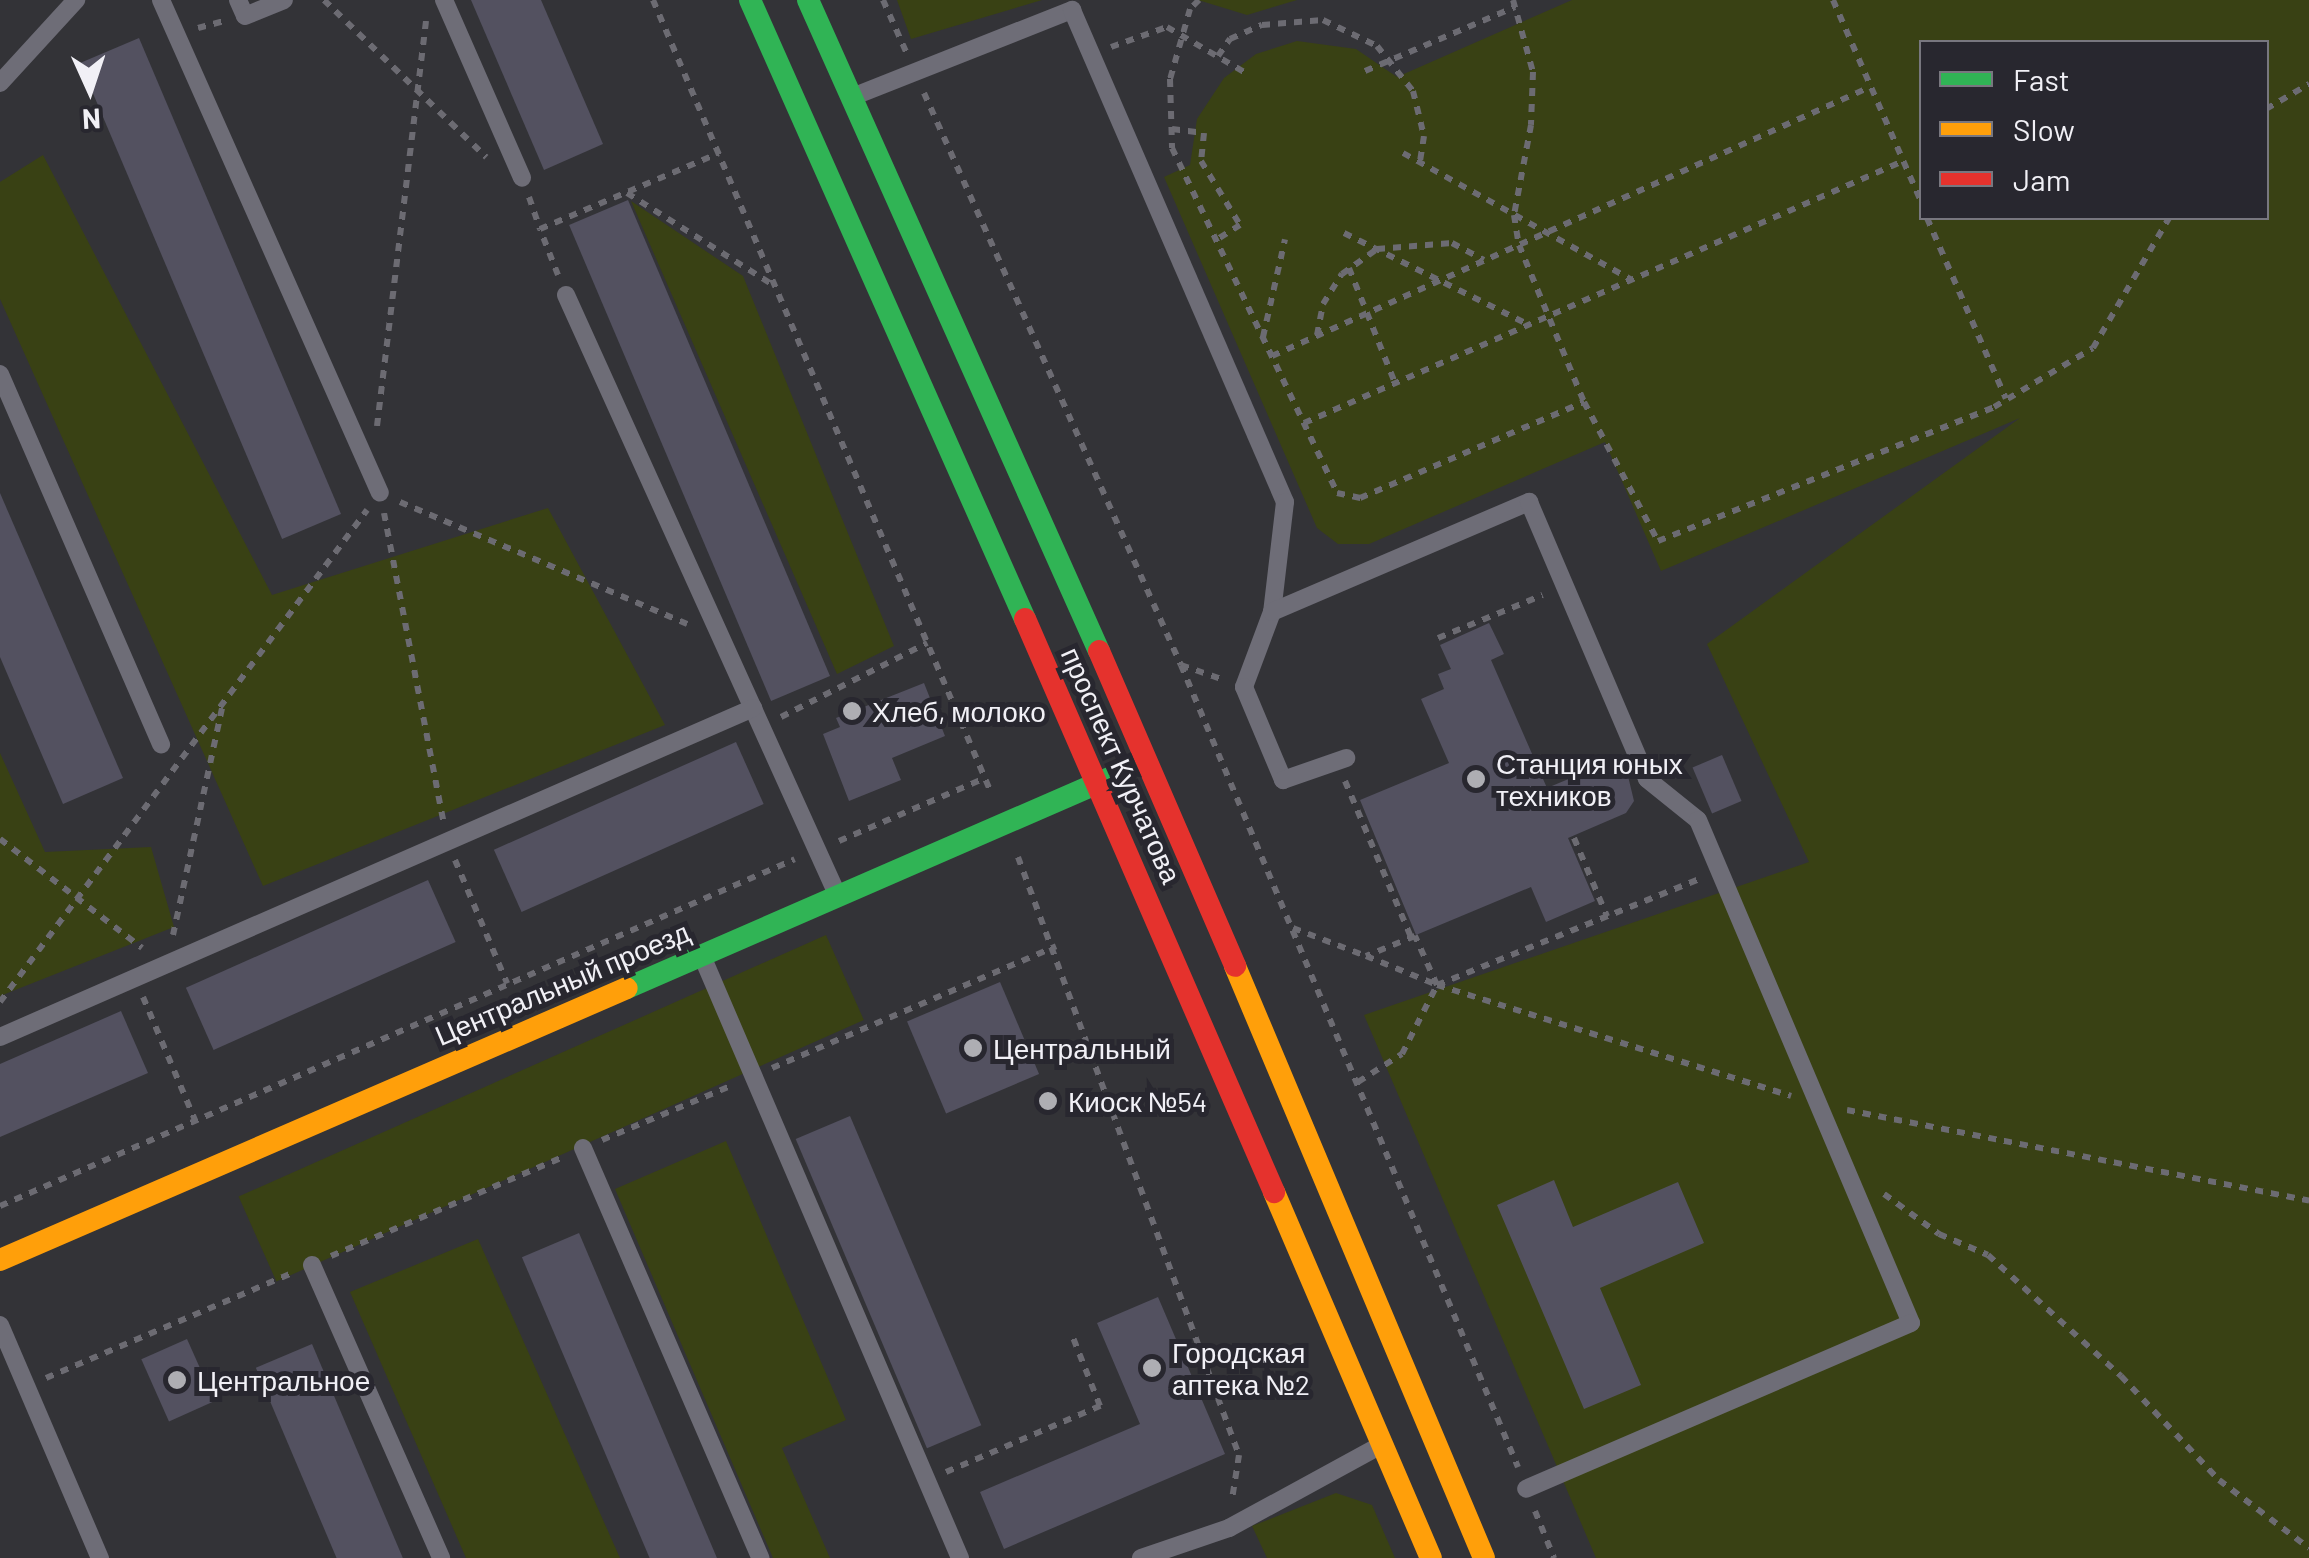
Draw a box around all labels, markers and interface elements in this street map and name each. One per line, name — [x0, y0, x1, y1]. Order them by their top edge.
north arrow — [40, 40, 140, 140]
legend — [1919, 40, 2269, 220]
text: Fast — [2013, 61, 2070, 97]
text: N — [81, 102, 102, 137]
text: Slow — [2013, 111, 2075, 147]
text: Jam — [2013, 161, 2070, 197]
street label: проспект Курчатова — [1055, 642, 1189, 888]
place label: Хлеб, молоко — [872, 694, 1046, 728]
marker: Хлеб, молоко — [841, 700, 863, 722]
place label: Станция юных техников — [1496, 746, 1683, 812]
marker: Станция юных техников — [1465, 768, 1487, 790]
street label: Центральный проезд — [430, 914, 694, 1052]
place label: Центральный — [993, 1031, 1171, 1065]
marker: Центральный — [962, 1037, 984, 1059]
place label: Киоск №54 — [1068, 1084, 1207, 1118]
marker: Киоск №54 — [1037, 1090, 1059, 1112]
place label: Городская аптека №2 — [1172, 1335, 1310, 1401]
marker: Городская аптека №2 — [1141, 1357, 1163, 1379]
place label: Центральное — [197, 1363, 370, 1397]
marker: Центральное — [166, 1369, 188, 1391]

